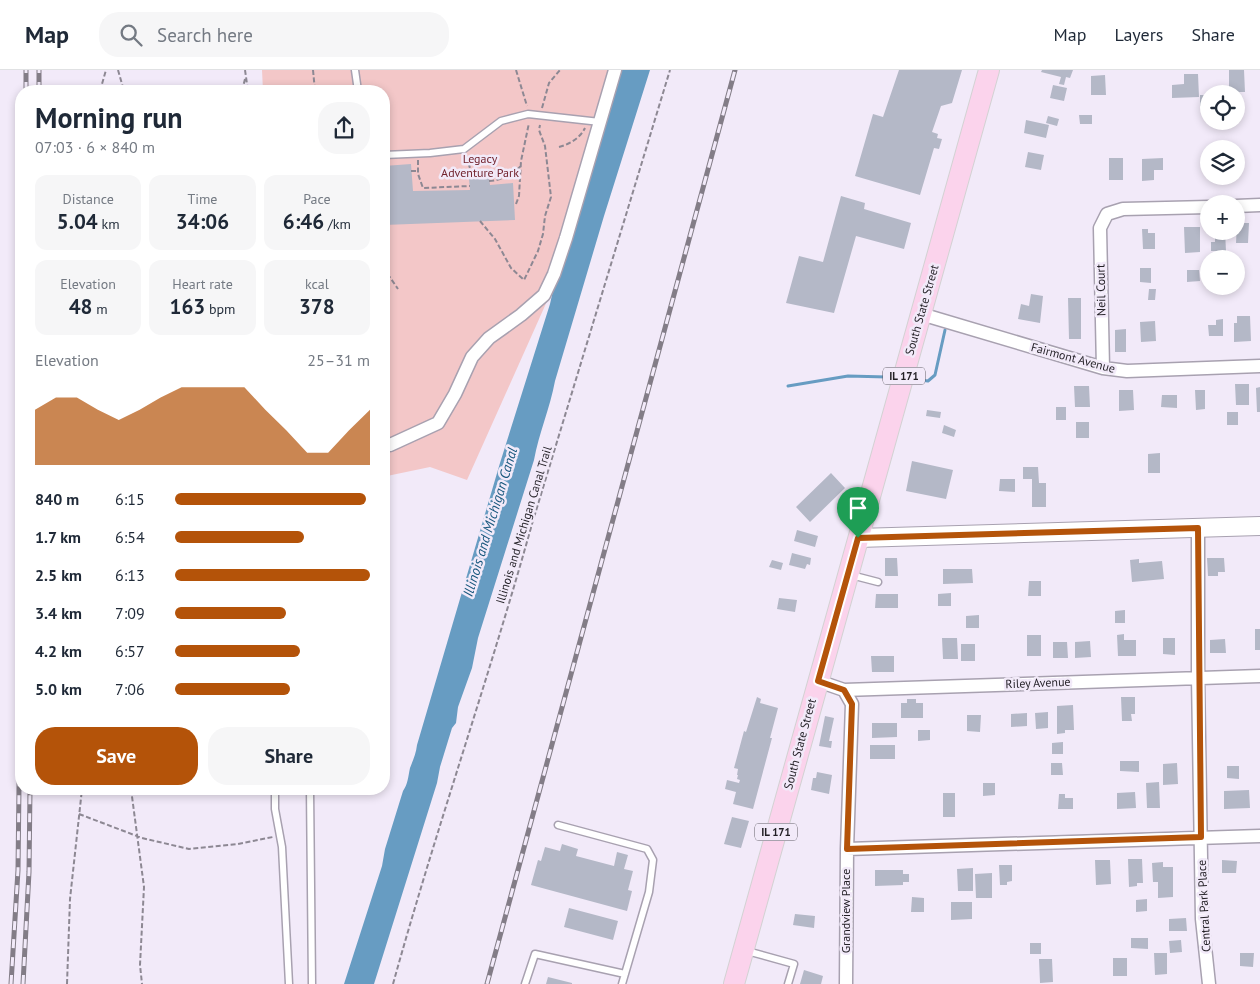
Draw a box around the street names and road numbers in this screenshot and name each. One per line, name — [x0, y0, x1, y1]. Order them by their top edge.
street label: South State Street — [901, 263, 942, 357]
street label: Neil Court — [1093, 264, 1108, 316]
street label: Fairmont Avenue — [1029, 339, 1117, 376]
road number: IL 171 — [883, 368, 925, 384]
street label: Illinois and Michigan Canal Trail — [492, 444, 555, 605]
street label: Riley Avenue — [1005, 674, 1071, 691]
street label: South State Street — [780, 697, 819, 791]
road number: IL 171 — [755, 824, 797, 840]
street label: Central Park Place — [1194, 860, 1213, 952]
street label: Grandview Place — [838, 869, 853, 953]

